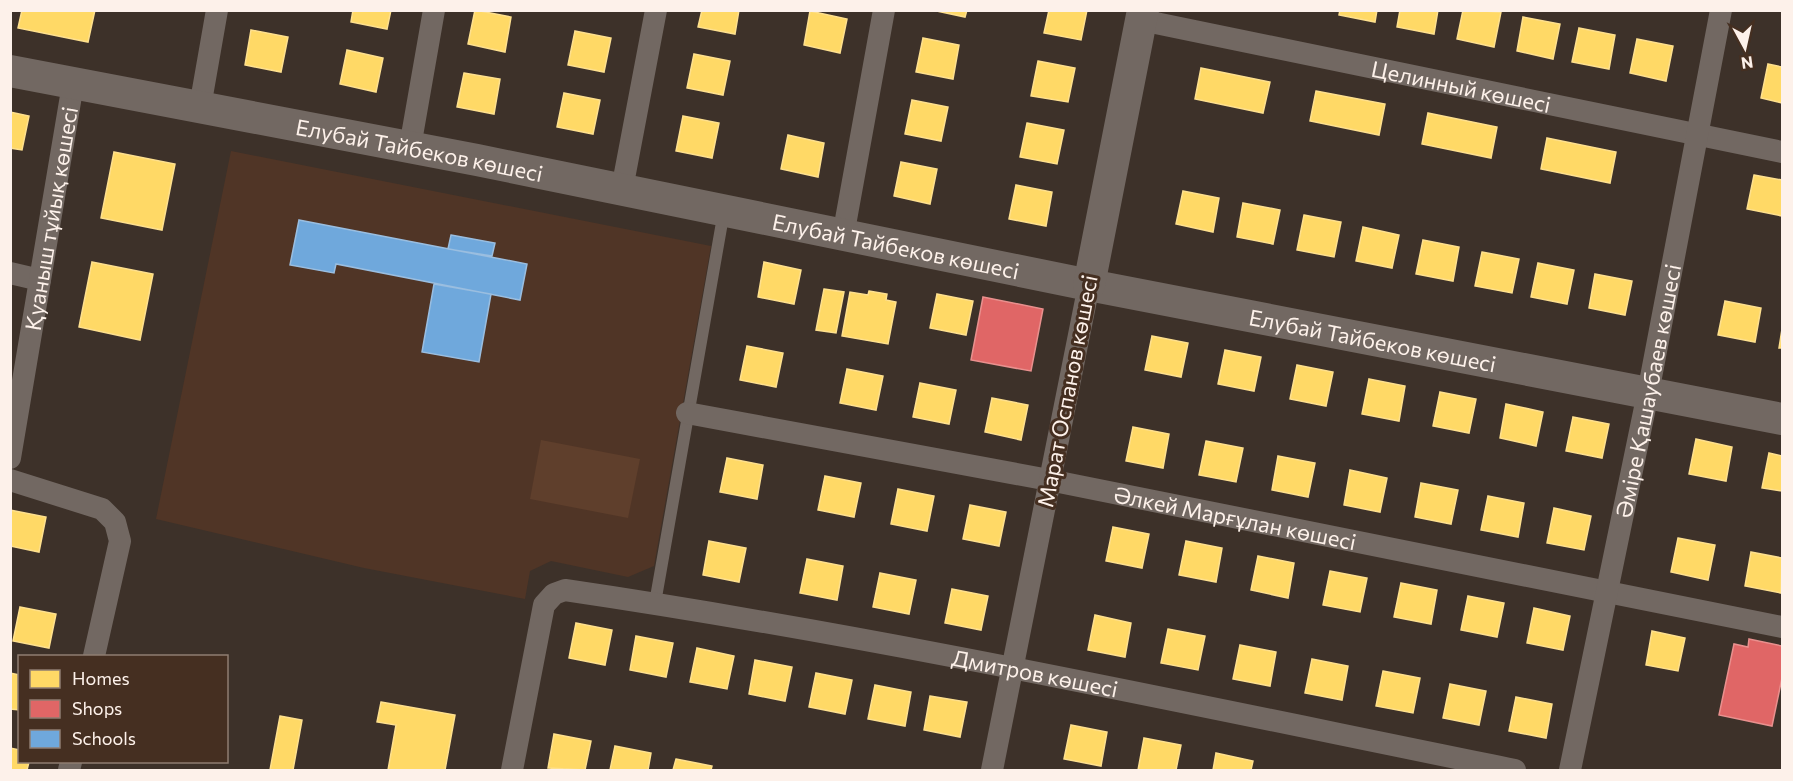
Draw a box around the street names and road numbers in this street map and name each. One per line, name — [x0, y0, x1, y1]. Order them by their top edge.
street label: Целинный көшесі — [1369, 54, 1553, 118]
street label: Қуаныш тұйық көшесі — [18, 104, 83, 332]
street label: Елубай Тайбеков көшесі — [294, 112, 546, 187]
street label: Елубай Тайбеков көшесі — [770, 207, 1022, 284]
street label: Әміре Қашаубаев көшесі — [1609, 262, 1686, 520]
street label: Марат Оспанов көшесі — [1031, 272, 1103, 510]
street label: Елубай Тайбеков көшесі — [1247, 303, 1499, 377]
street label: Әлкей Марғұлан көшесі — [1112, 480, 1359, 555]
street label: Дмитров көшесі — [950, 643, 1121, 702]

